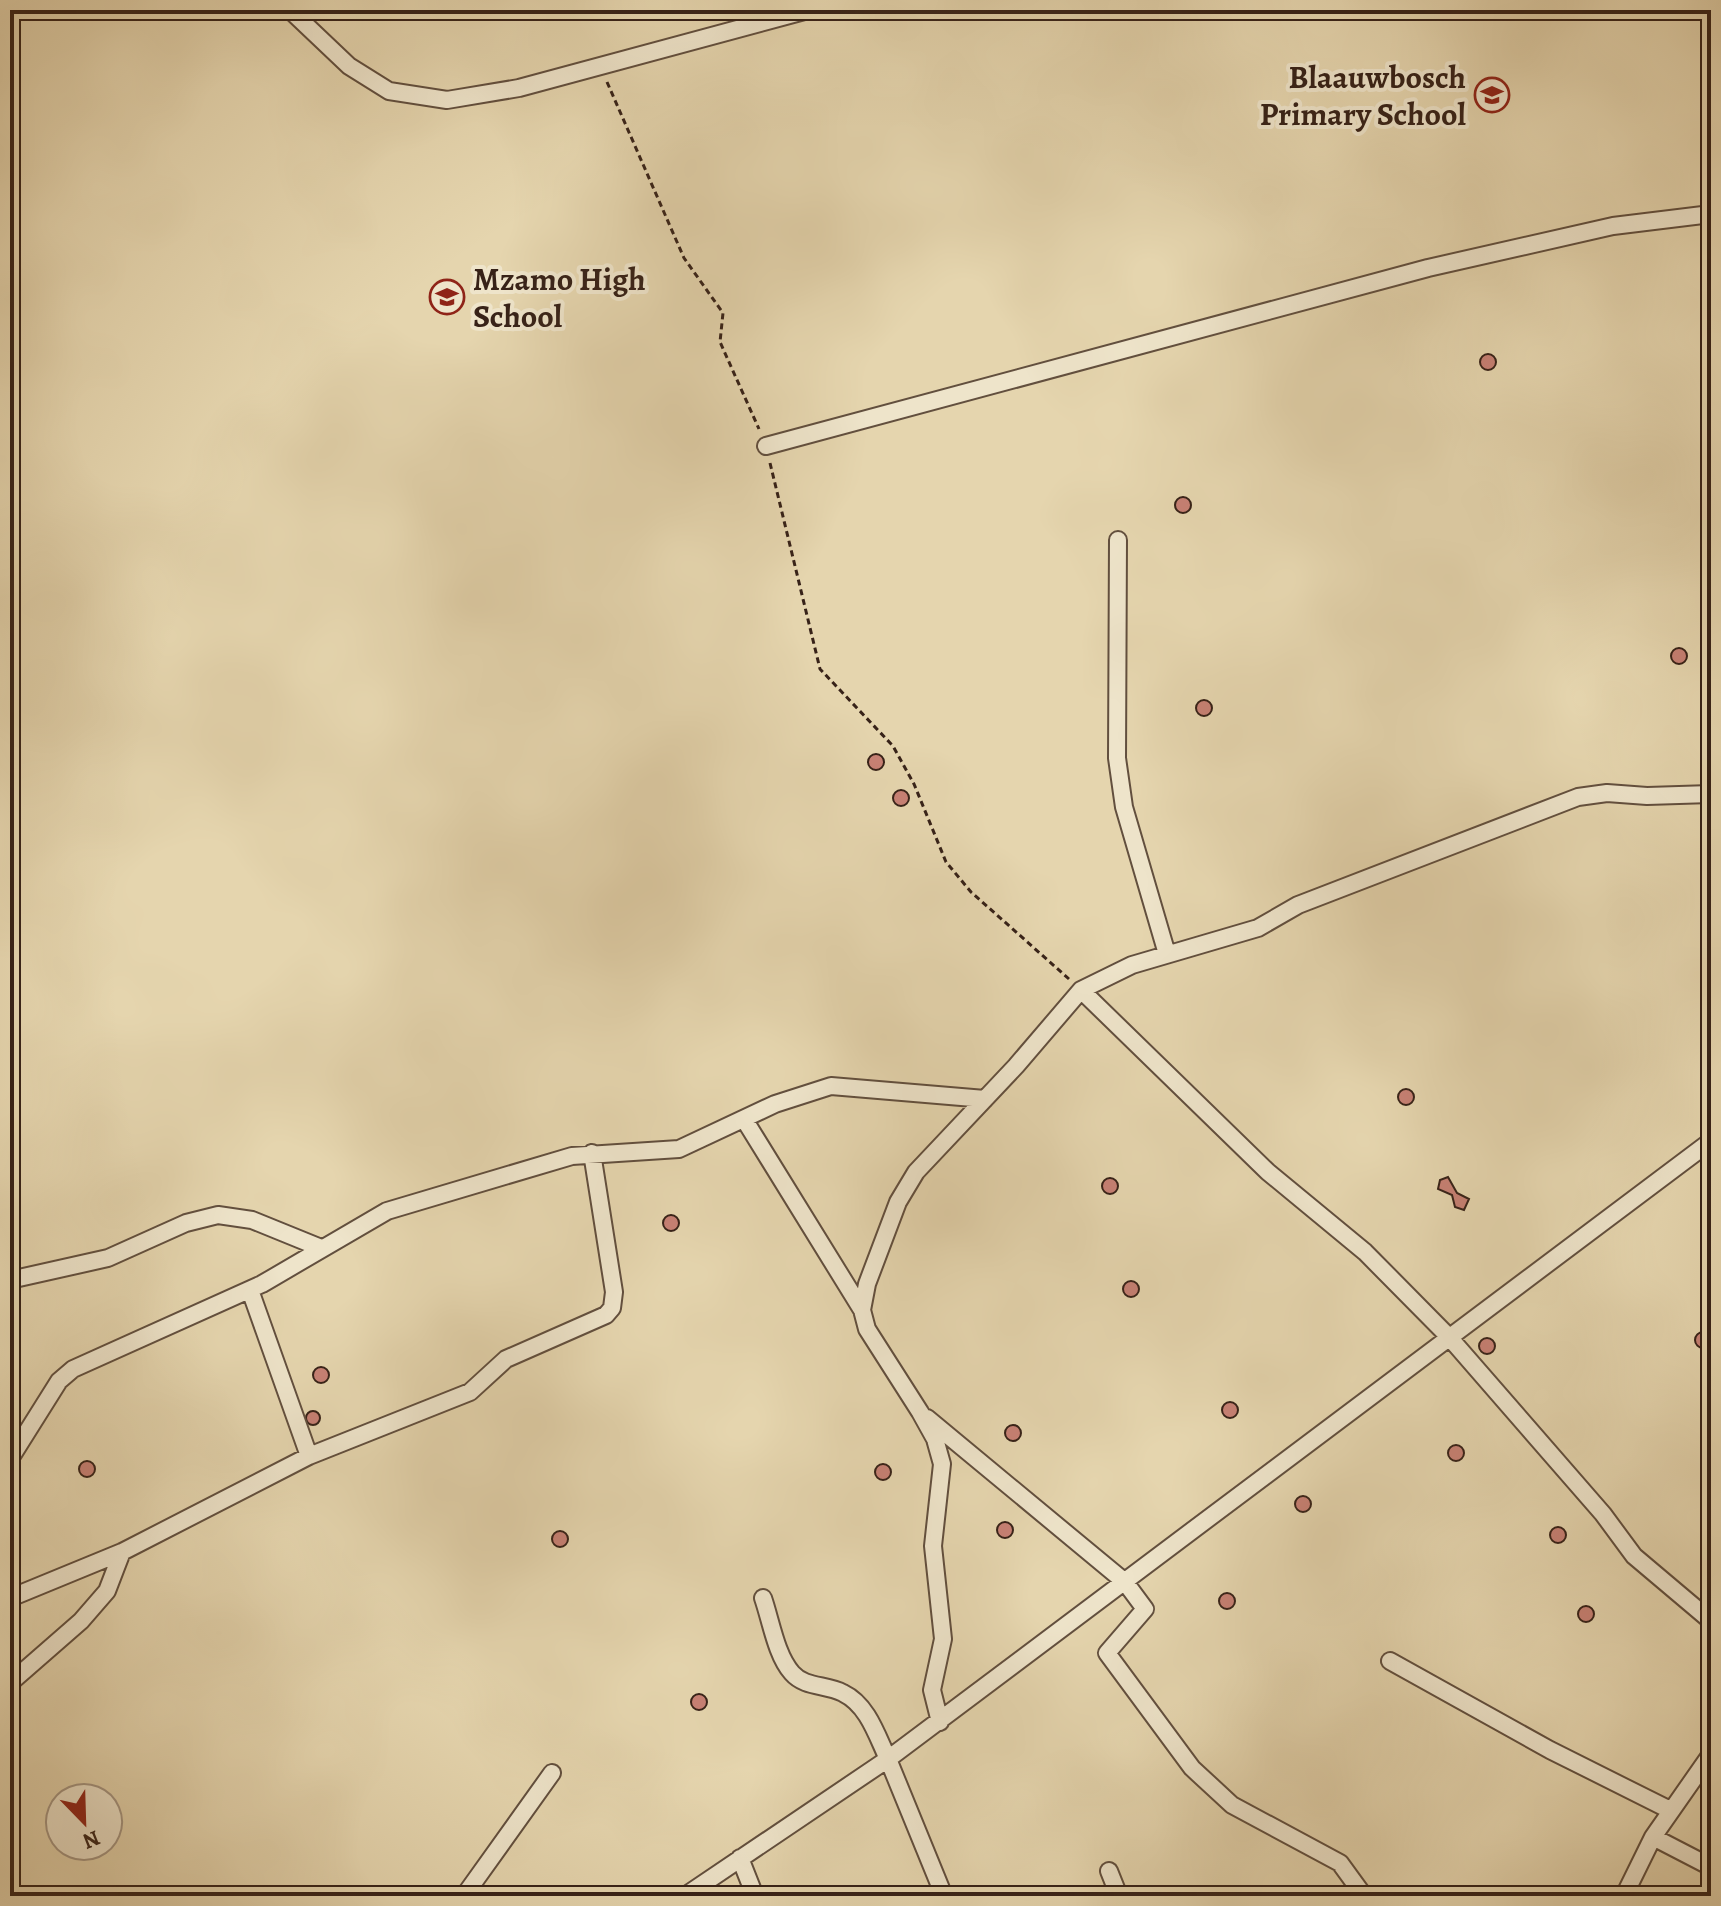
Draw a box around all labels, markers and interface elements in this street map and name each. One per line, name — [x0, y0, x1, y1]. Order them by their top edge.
place label: Blaauwbosch Primary School — [1260, 55, 1467, 136]
school or university icon: Blaauwbosch Primary School — [1473, 76, 1511, 114]
place label: Mzamo High School — [473, 257, 646, 338]
school or university icon: Mzamo High School — [428, 278, 466, 316]
north arrow — [44, 1782, 124, 1862]
text: N — [78, 1823, 105, 1856]

